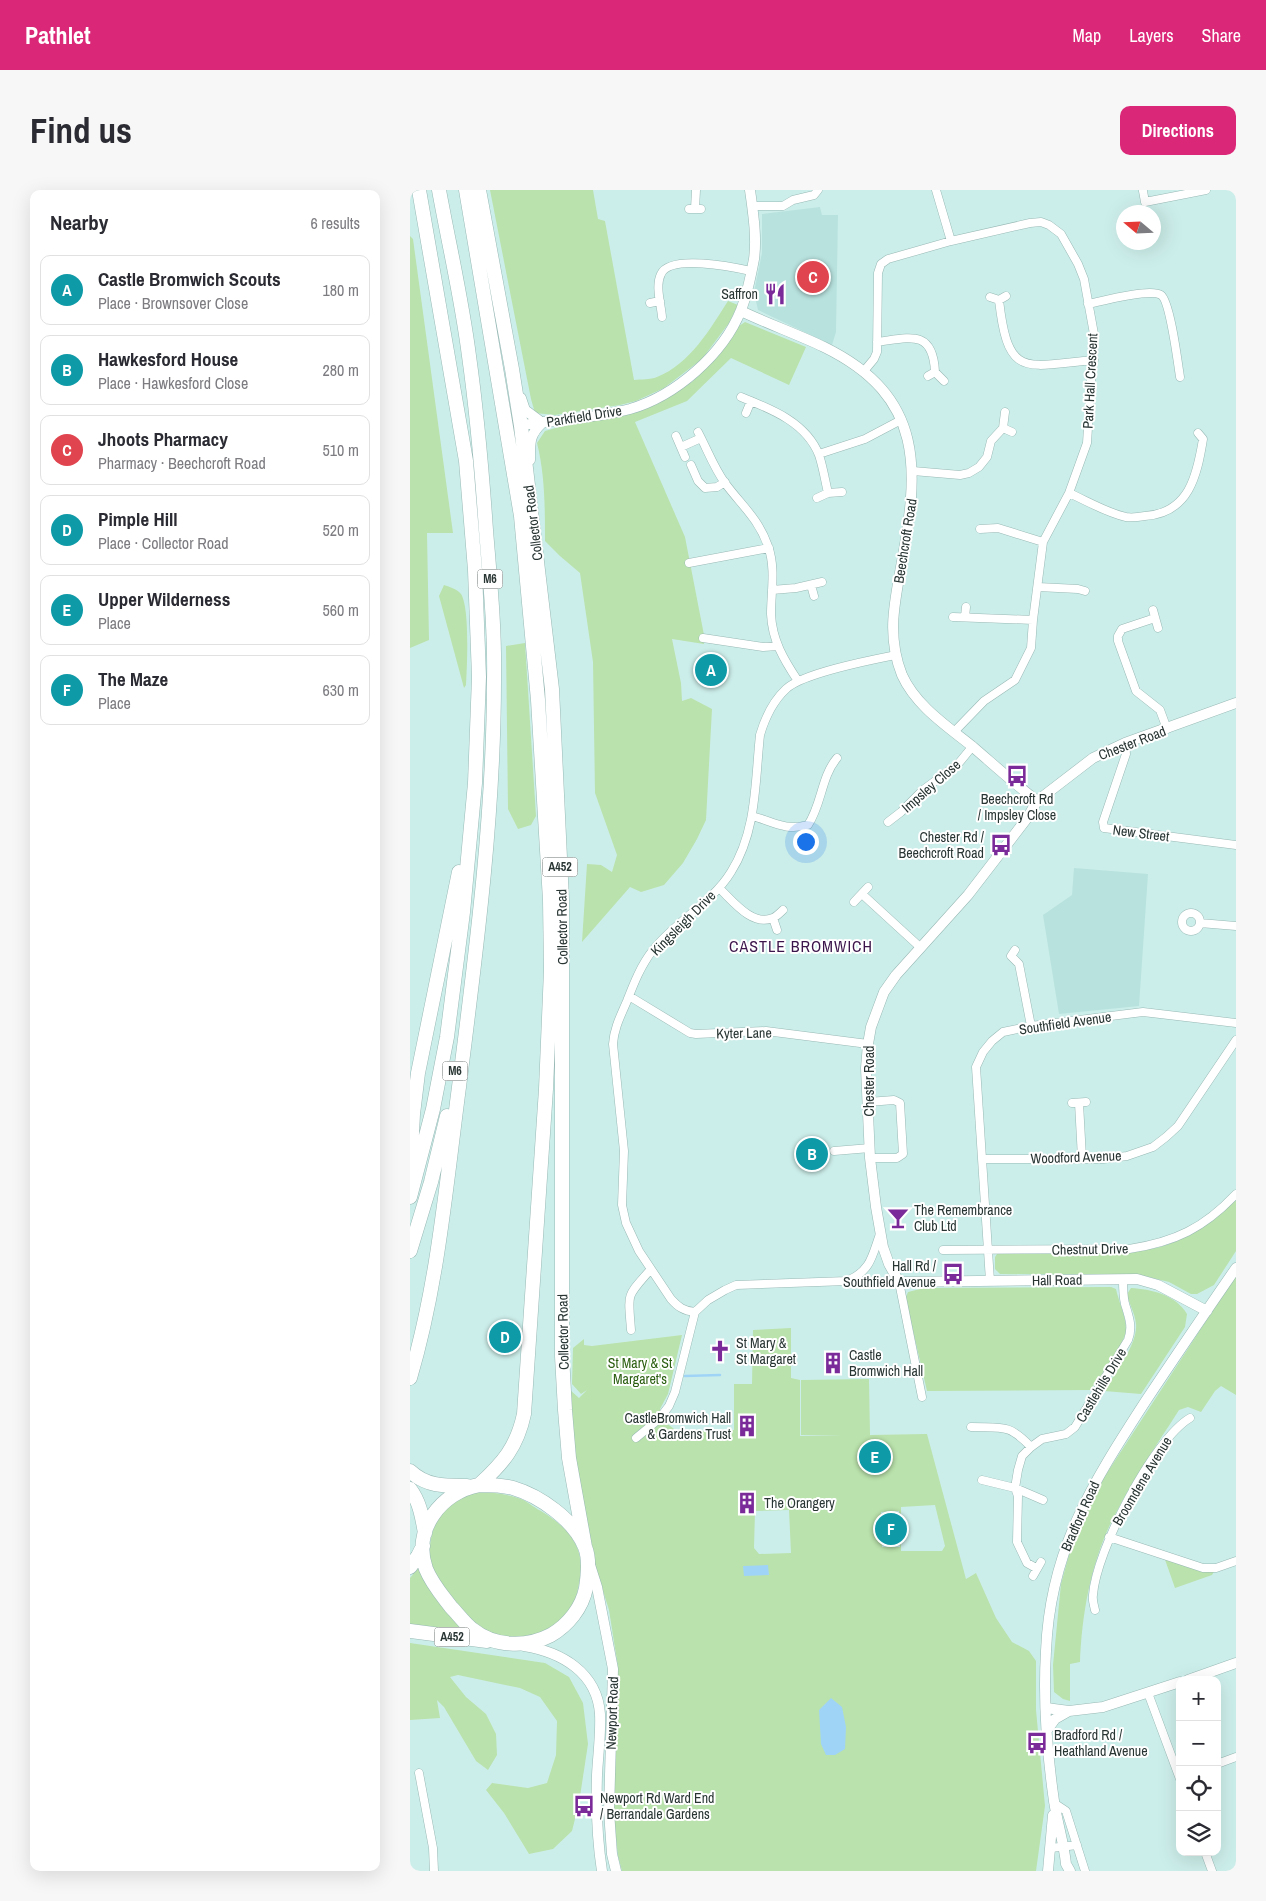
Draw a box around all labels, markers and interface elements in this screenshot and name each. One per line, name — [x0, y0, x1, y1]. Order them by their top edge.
text: Pathlet — [25, 19, 91, 51]
text: Map — [1073, 23, 1101, 48]
text: Layers — [1129, 23, 1174, 48]
text: Share — [1202, 23, 1241, 48]
button: Directions — [1120, 106, 1236, 155]
text: Find us — [30, 107, 132, 154]
north arrow — [1116, 205, 1161, 250]
text: Nearby — [50, 208, 108, 237]
text: 6 results — [310, 212, 360, 234]
pin: C — [797, 258, 829, 296]
text: Castle Bromwich Scouts — [98, 266, 281, 292]
text: A — [62, 279, 72, 301]
text: 180 m — [323, 279, 359, 301]
restaurant icon: Saffron — [762, 281, 788, 307]
place label: Saffron — [721, 285, 758, 303]
text: Place · Brownsover Close — [98, 292, 248, 314]
street label: Park Hall Crescent — [1079, 333, 1101, 429]
text: Hawkesford House — [98, 346, 238, 372]
text: B — [62, 359, 72, 381]
text: 280 m — [323, 359, 359, 381]
text: Place · Hawkesford Close — [98, 372, 248, 394]
street label: Parkfield Drive — [545, 401, 623, 431]
text: Jhoots Pharmacy — [98, 426, 228, 452]
text: C — [62, 439, 72, 461]
text: 510 m — [323, 439, 359, 461]
text: Pharmacy · Beechcroft Road — [98, 452, 266, 474]
street label: Collector Road — [519, 484, 547, 562]
street label: Beechcroft Road — [889, 497, 921, 585]
text: Pimple Hill — [98, 506, 178, 532]
text: D — [62, 519, 72, 541]
text: 520 m — [323, 519, 359, 541]
text: Place · Collector Road — [98, 532, 229, 554]
road number: M6 — [478, 569, 502, 588]
text: Upper Wilderness — [98, 586, 230, 612]
text: E — [63, 599, 71, 621]
text: 560 m — [323, 599, 359, 621]
text: Place — [98, 612, 131, 634]
pin: A — [695, 651, 727, 689]
text: The Maze — [98, 666, 168, 692]
text: F — [63, 679, 71, 701]
text: 630 m — [323, 679, 359, 701]
text: Place — [98, 692, 131, 714]
street label: Chester Road — [1096, 722, 1168, 764]
street label: Impsley Close — [898, 756, 964, 816]
bus stop icon: Beechcroft Rd / Impsley Close — [1004, 763, 1030, 789]
place label: Beechcroft Rd / Impsley Close — [978, 790, 1056, 824]
street label: New Street — [1112, 821, 1170, 845]
place label: Chester Rd / Beechcroft Road — [898, 828, 985, 862]
your location — [793, 829, 819, 855]
bus stop icon: Chester Rd / Beechcroft Road — [988, 832, 1014, 858]
road number: A452 — [542, 858, 578, 876]
street label: Kingsleigh Drive — [647, 887, 719, 959]
street label: Collector Road — [552, 889, 572, 965]
district label: CASTLE BROMWICH — [729, 935, 873, 957]
street label: Southfield Avenue — [1018, 1008, 1112, 1038]
street label: Kyter Lane — [716, 1024, 772, 1042]
street label: Chester Road — [860, 1046, 878, 1116]
road number: M6 — [442, 1061, 468, 1080]
pin: B — [796, 1135, 828, 1173]
street label: Woodford Avenue — [1030, 1146, 1122, 1168]
place label: The Remembrance Club Ltd — [914, 1201, 1012, 1235]
bar icon: The Remembrance Club Ltd — [885, 1205, 911, 1231]
street label: Chestnut Drive — [1052, 1239, 1128, 1259]
place label: Hall Rd / Southfield Avenue — [843, 1257, 937, 1291]
bus stop icon: Hall Rd / Southfield Avenue — [940, 1261, 966, 1287]
street label: Hall Road — [1032, 1271, 1082, 1289]
street label: Collector Road — [553, 1294, 573, 1370]
pin: D — [489, 1318, 521, 1356]
place label: St Mary & St Margaret — [736, 1334, 796, 1368]
church icon: St Mary & St Margaret — [707, 1338, 733, 1364]
street label: Castlehills Drive — [1072, 1345, 1130, 1425]
place label: Castle Bromwich Hall — [849, 1346, 923, 1380]
building icon: Castle Bromwich Hall — [820, 1350, 846, 1376]
park label: St Mary & St Margaret's — [608, 1354, 672, 1388]
place label: CastleBromwich Hall & Gardens Trust — [624, 1409, 731, 1443]
building icon: CastleBromwich Hall & Gardens Trust — [734, 1413, 760, 1439]
street label: Broomdene Avenue — [1108, 1433, 1176, 1529]
pin: E — [859, 1438, 891, 1476]
street label: Bradford Road — [1057, 1478, 1103, 1554]
building icon: The Orangery — [734, 1490, 760, 1516]
place label: The Orangery — [764, 1494, 835, 1512]
pin: F — [875, 1510, 907, 1548]
road number: A452 — [434, 1628, 470, 1646]
street label: Newport Road — [602, 1676, 622, 1750]
map controls — [1176, 1676, 1221, 1856]
button: + — [1176, 1676, 1221, 1721]
button: − — [1176, 1721, 1221, 1766]
place label: Bradford Rd / Heathland Avenue — [1054, 1726, 1148, 1760]
bus stop icon: Bradford Rd / Heathland Avenue — [1024, 1730, 1050, 1756]
button: locate — [1176, 1766, 1221, 1811]
place label: Newport Rd Ward End / Berrandale Gardens — [600, 1789, 714, 1823]
bus stop icon: Newport Rd Ward End / Berrandale Gardens — [571, 1793, 597, 1819]
button: layers — [1176, 1811, 1221, 1856]

